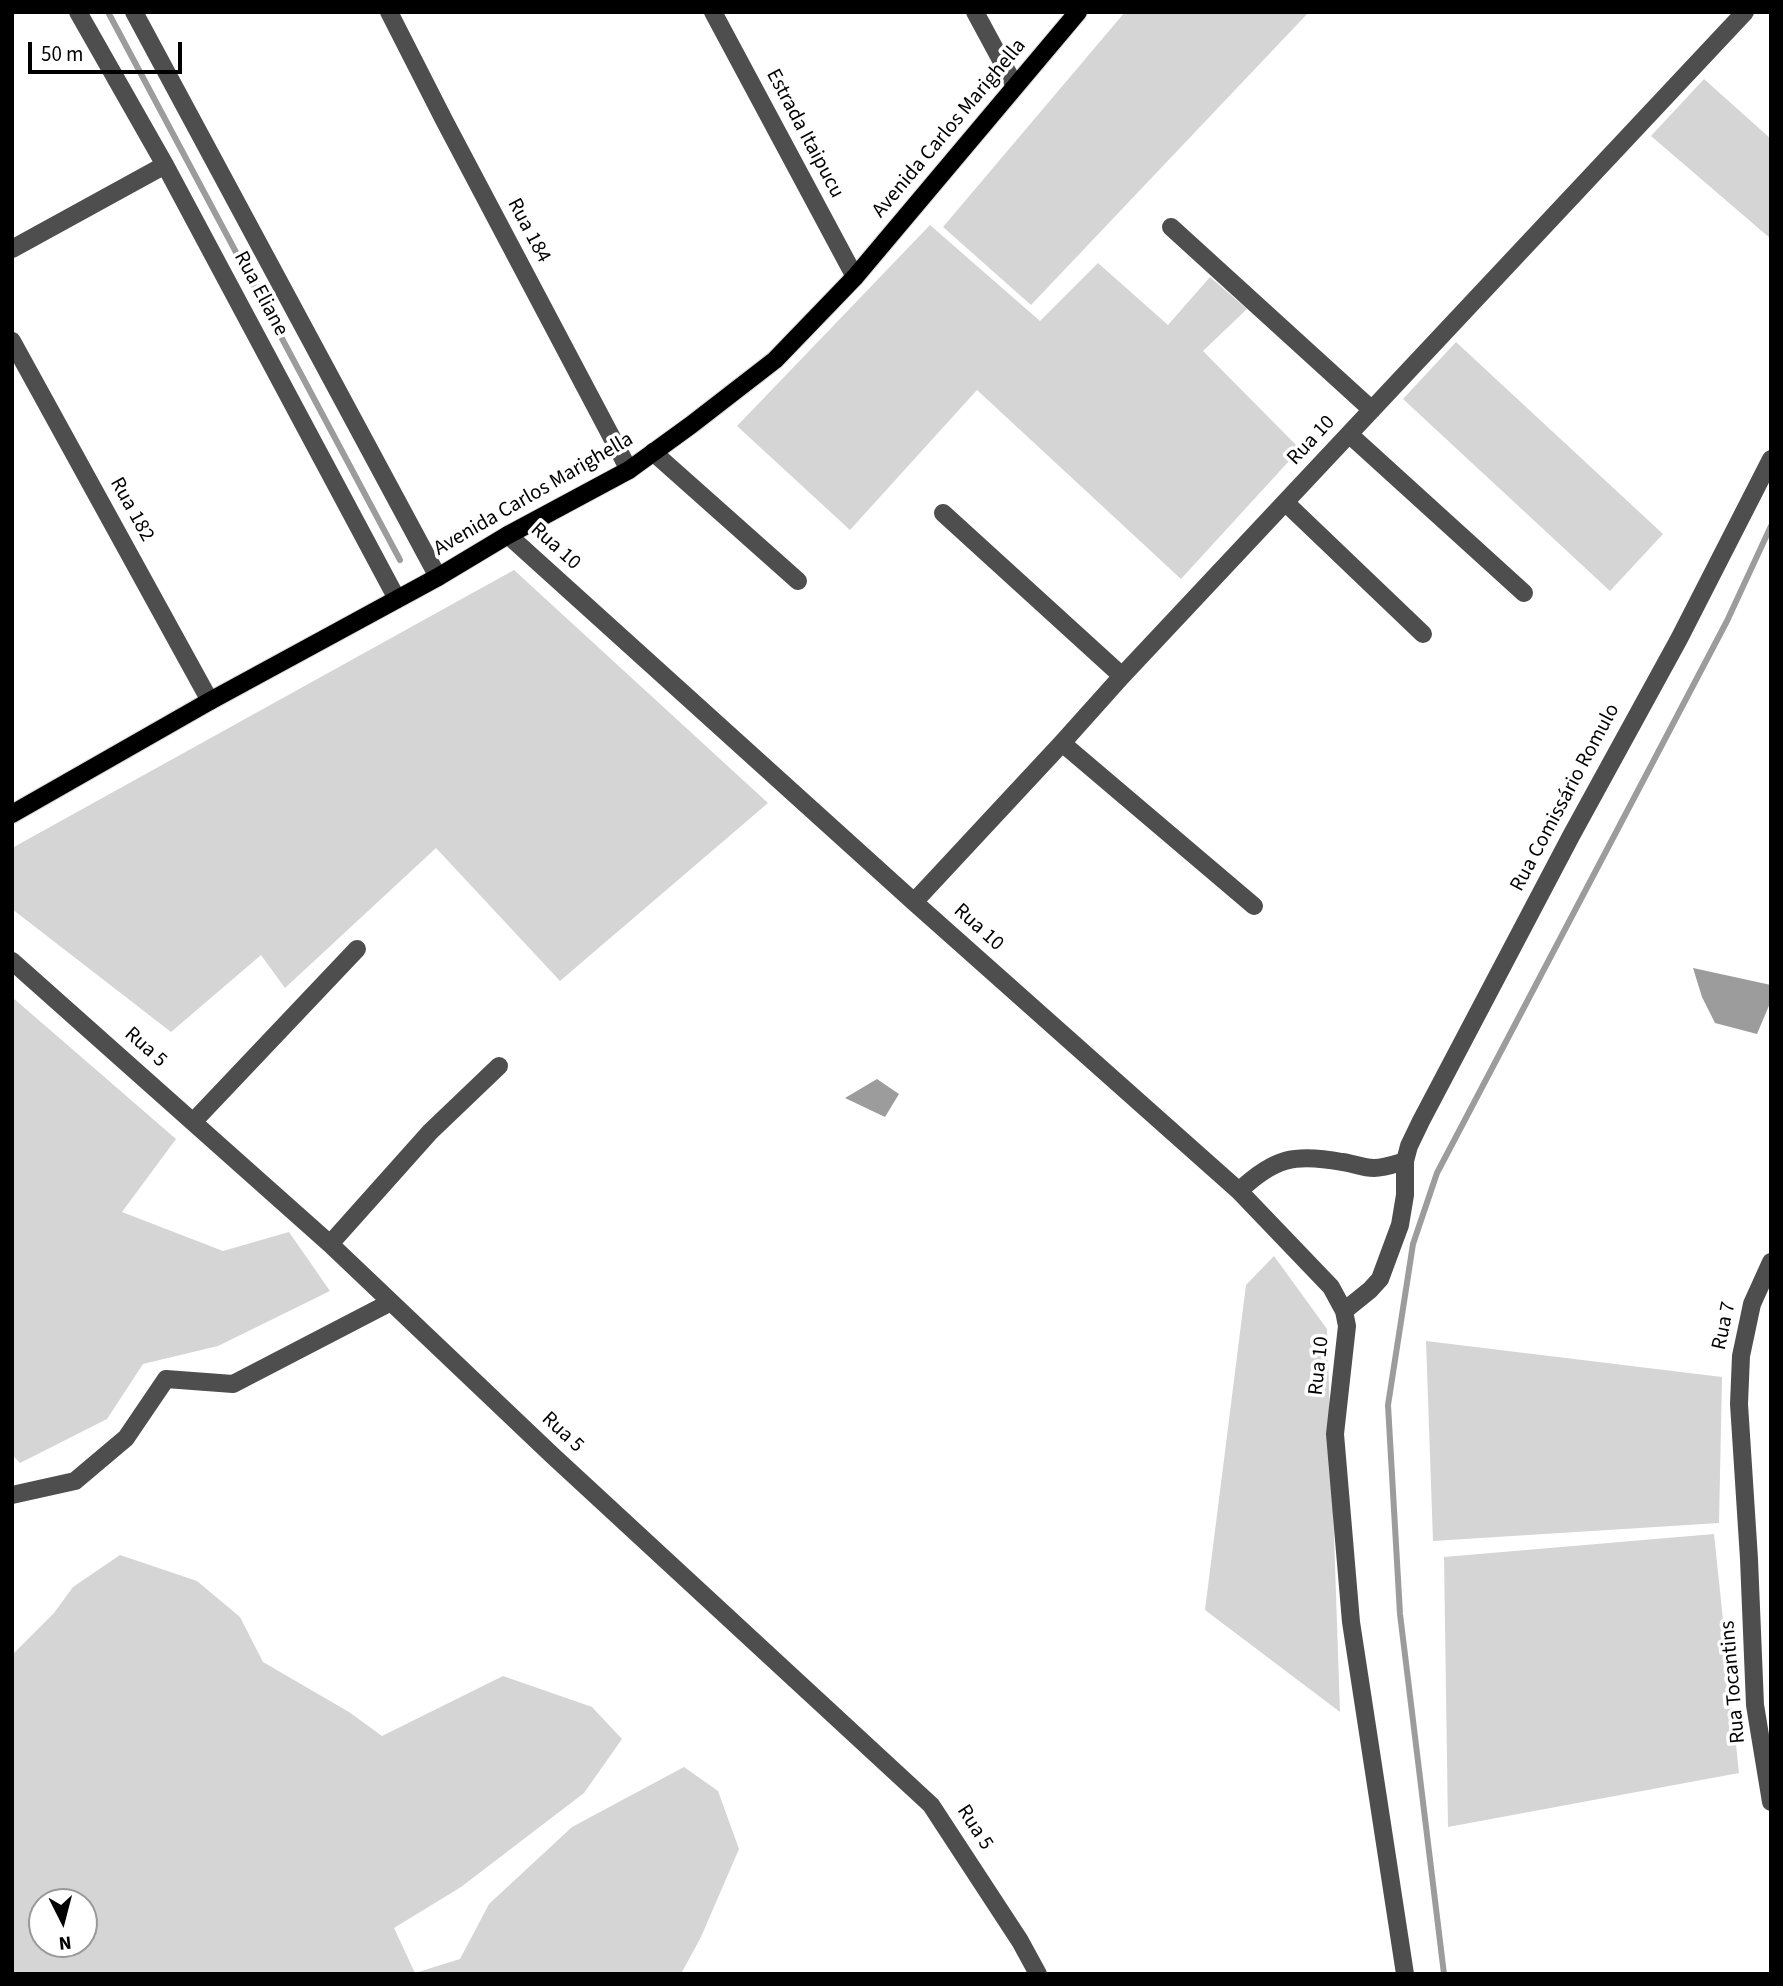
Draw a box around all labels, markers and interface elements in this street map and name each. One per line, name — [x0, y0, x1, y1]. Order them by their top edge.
scale bar — [32, 28, 186, 72]
street label: Avenida Carlos Marighella — [868, 34, 1032, 224]
text: 50 m — [41, 39, 83, 69]
street label: Estrada Itaipucu — [759, 65, 849, 203]
street label: Rua 184 — [501, 194, 555, 268]
street label: Rua Eliane — [227, 247, 293, 341]
street label: Rua 10 — [1283, 411, 1341, 471]
street label: Avenida Carlos Marighella — [430, 428, 638, 562]
street label: Rua 182 — [103, 474, 159, 546]
street label: Rua 10 — [525, 518, 585, 576]
street label: Rua Comissário Romulo — [1506, 700, 1626, 896]
street label: Rua 10 — [948, 899, 1008, 957]
street label: Rua 5 — [119, 1022, 171, 1074]
street label: Rua 7 — [1708, 1300, 1742, 1352]
street label: Rua 10 — [1304, 1335, 1336, 1397]
street label: Rua 5 — [536, 1407, 588, 1459]
street label: Rua Tocantins — [1716, 1619, 1752, 1745]
street label: Rua 5 — [950, 1801, 998, 1855]
north arrow — [28, 1888, 98, 1958]
text: N — [57, 1928, 73, 1956]

